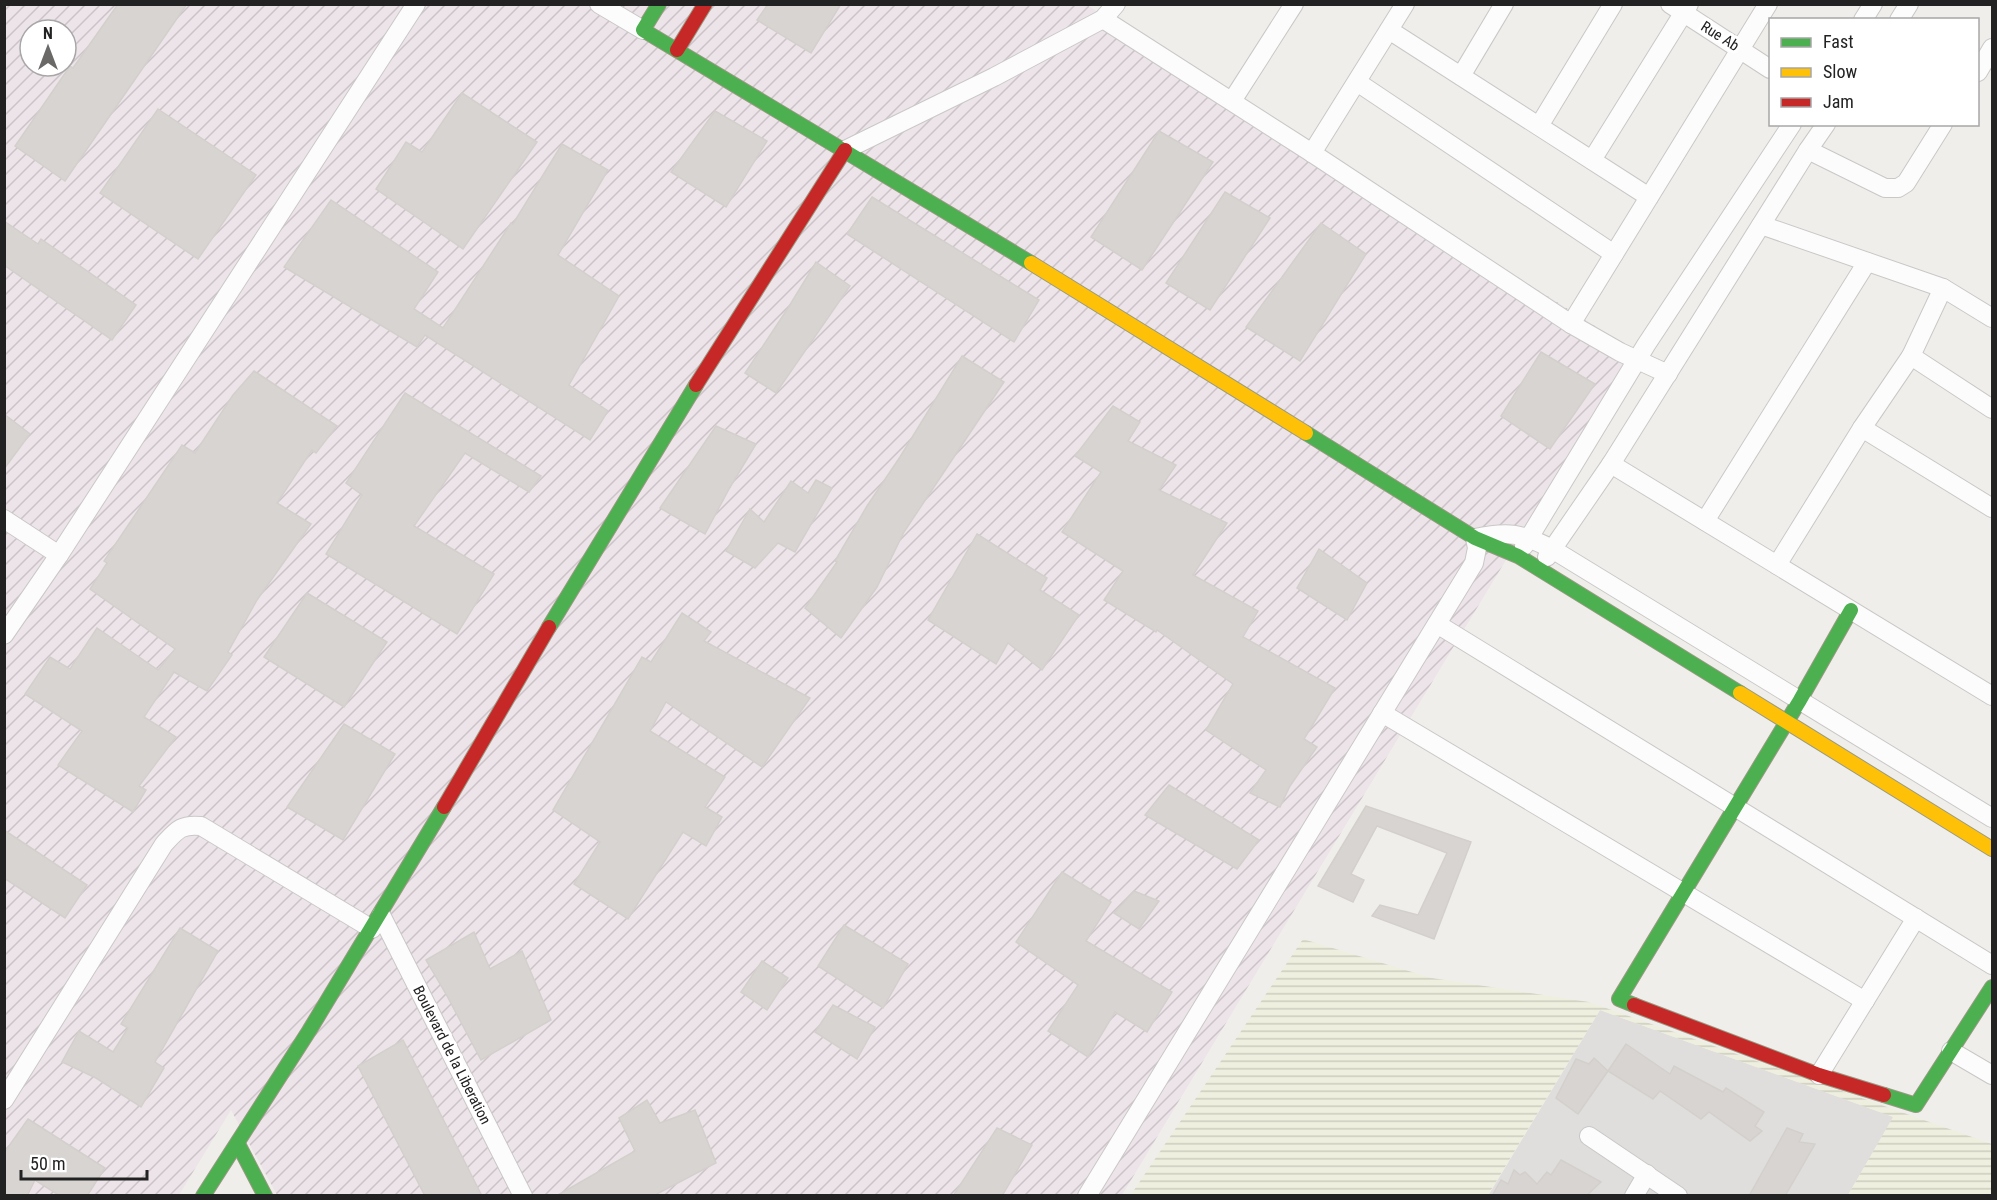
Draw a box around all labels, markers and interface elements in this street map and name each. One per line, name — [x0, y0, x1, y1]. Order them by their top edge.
street label: Rue Ab — [1698, 17, 1742, 55]
north arrow — [18, 18, 78, 78]
legend — [1769, 18, 1979, 126]
text: N — [43, 24, 53, 43]
text: Fast — [1823, 31, 1854, 52]
text: Slow — [1823, 61, 1858, 82]
text: Jam — [1823, 91, 1854, 112]
street label: Boulevard de la Liberation — [409, 983, 495, 1127]
scale bar — [21, 1143, 147, 1181]
text: 50 m — [30, 1153, 65, 1174]

